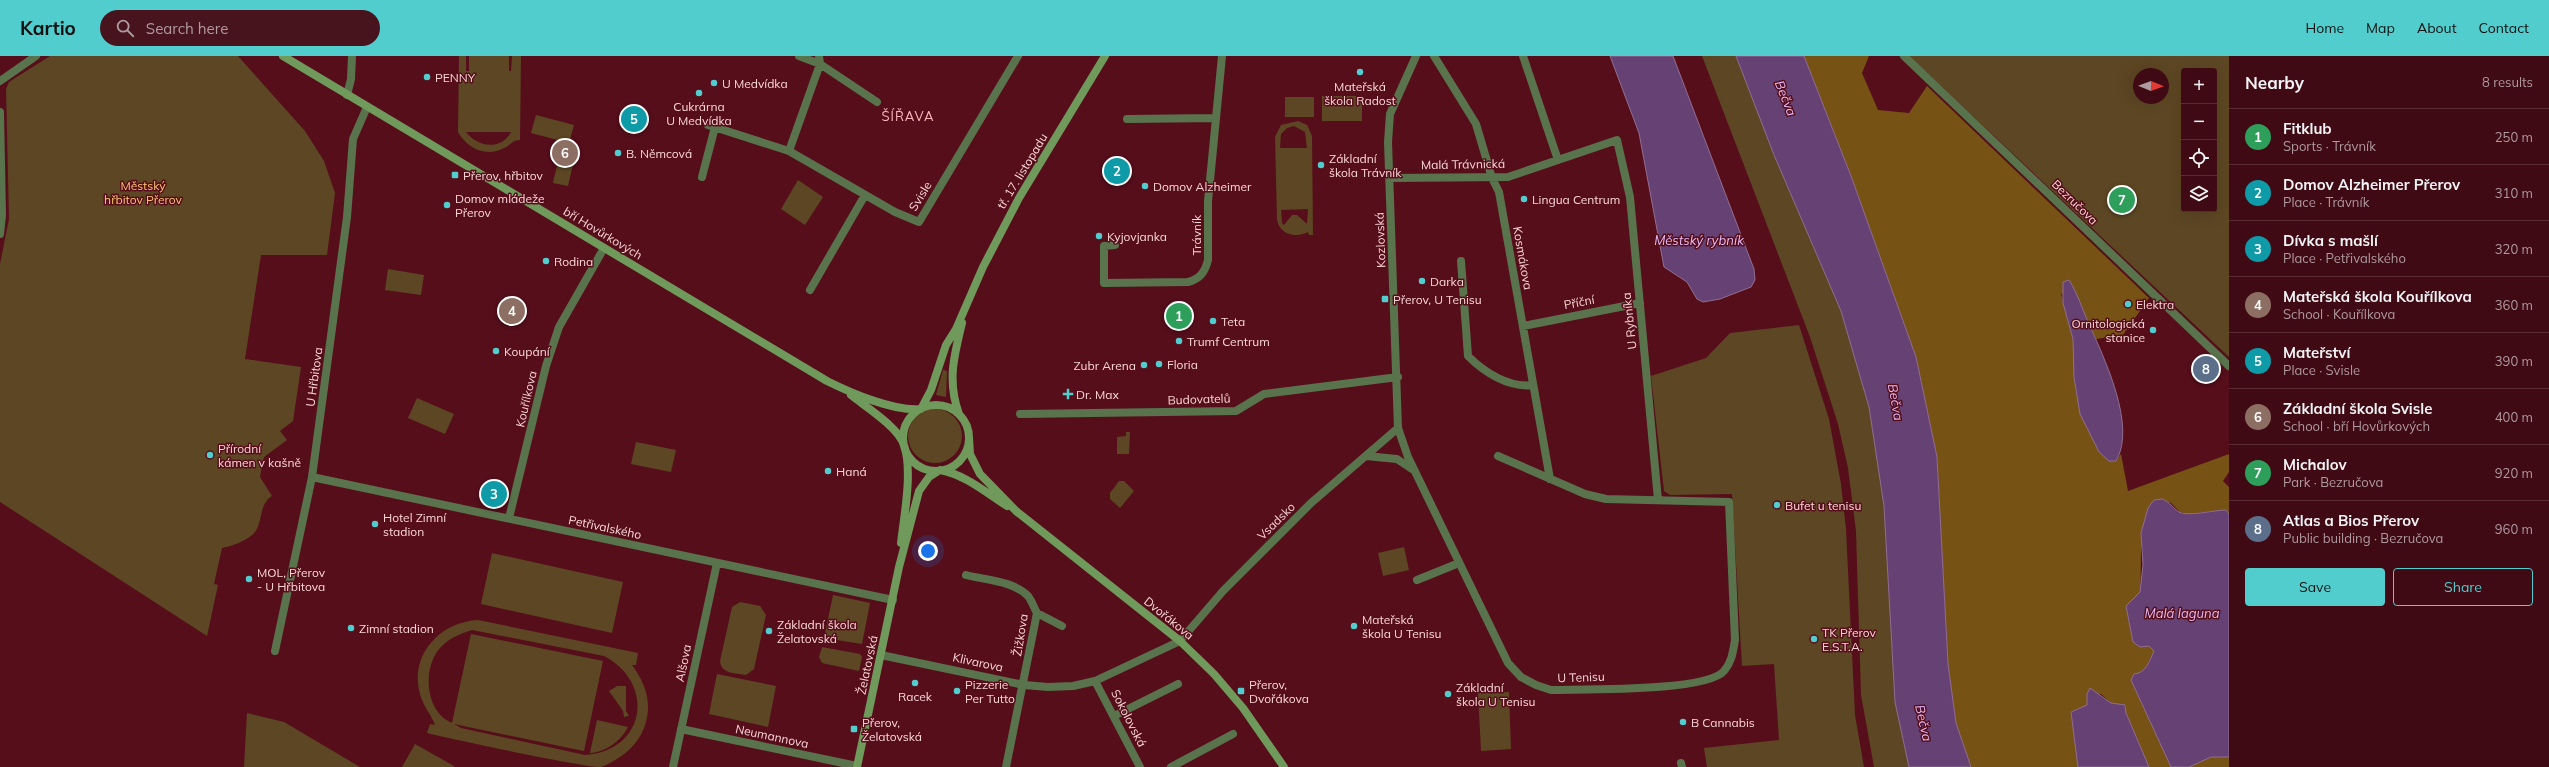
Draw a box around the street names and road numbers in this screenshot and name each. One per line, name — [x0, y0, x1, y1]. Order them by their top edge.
street label: tř. 17. listopadu — [994, 130, 1050, 212]
street label: Malá Trávnická — [1421, 156, 1505, 172]
street label: Bezručova — [2049, 176, 2101, 228]
street label: Svisle — [905, 178, 935, 214]
street label: bří Hovůrkových — [561, 203, 645, 263]
street label: Kozlovská — [1372, 212, 1388, 268]
street label: Trávník — [1189, 214, 1204, 255]
street label: Kosmákova — [1510, 225, 1536, 291]
street label: Příční — [1562, 291, 1597, 312]
street label: U Rybníka — [1619, 292, 1639, 350]
street label: U Hřbitova — [302, 346, 326, 408]
street label: Kouřílkova — [512, 369, 540, 429]
street label: Budovatelů — [1167, 390, 1231, 408]
street label: Vsadsko — [1254, 499, 1298, 543]
street label: Petřivalského — [567, 512, 643, 542]
street label: Dvořákova — [1141, 593, 1197, 643]
street label: Žižkova — [1009, 613, 1031, 657]
street label: Želatovská — [853, 634, 881, 696]
street label: Alšova — [672, 643, 694, 683]
street label: Klivarova — [951, 649, 1005, 675]
street label: U Tenisu — [1557, 669, 1605, 685]
street label: Sokolovská — [1108, 687, 1150, 749]
street label: Neumannova — [734, 721, 810, 751]

